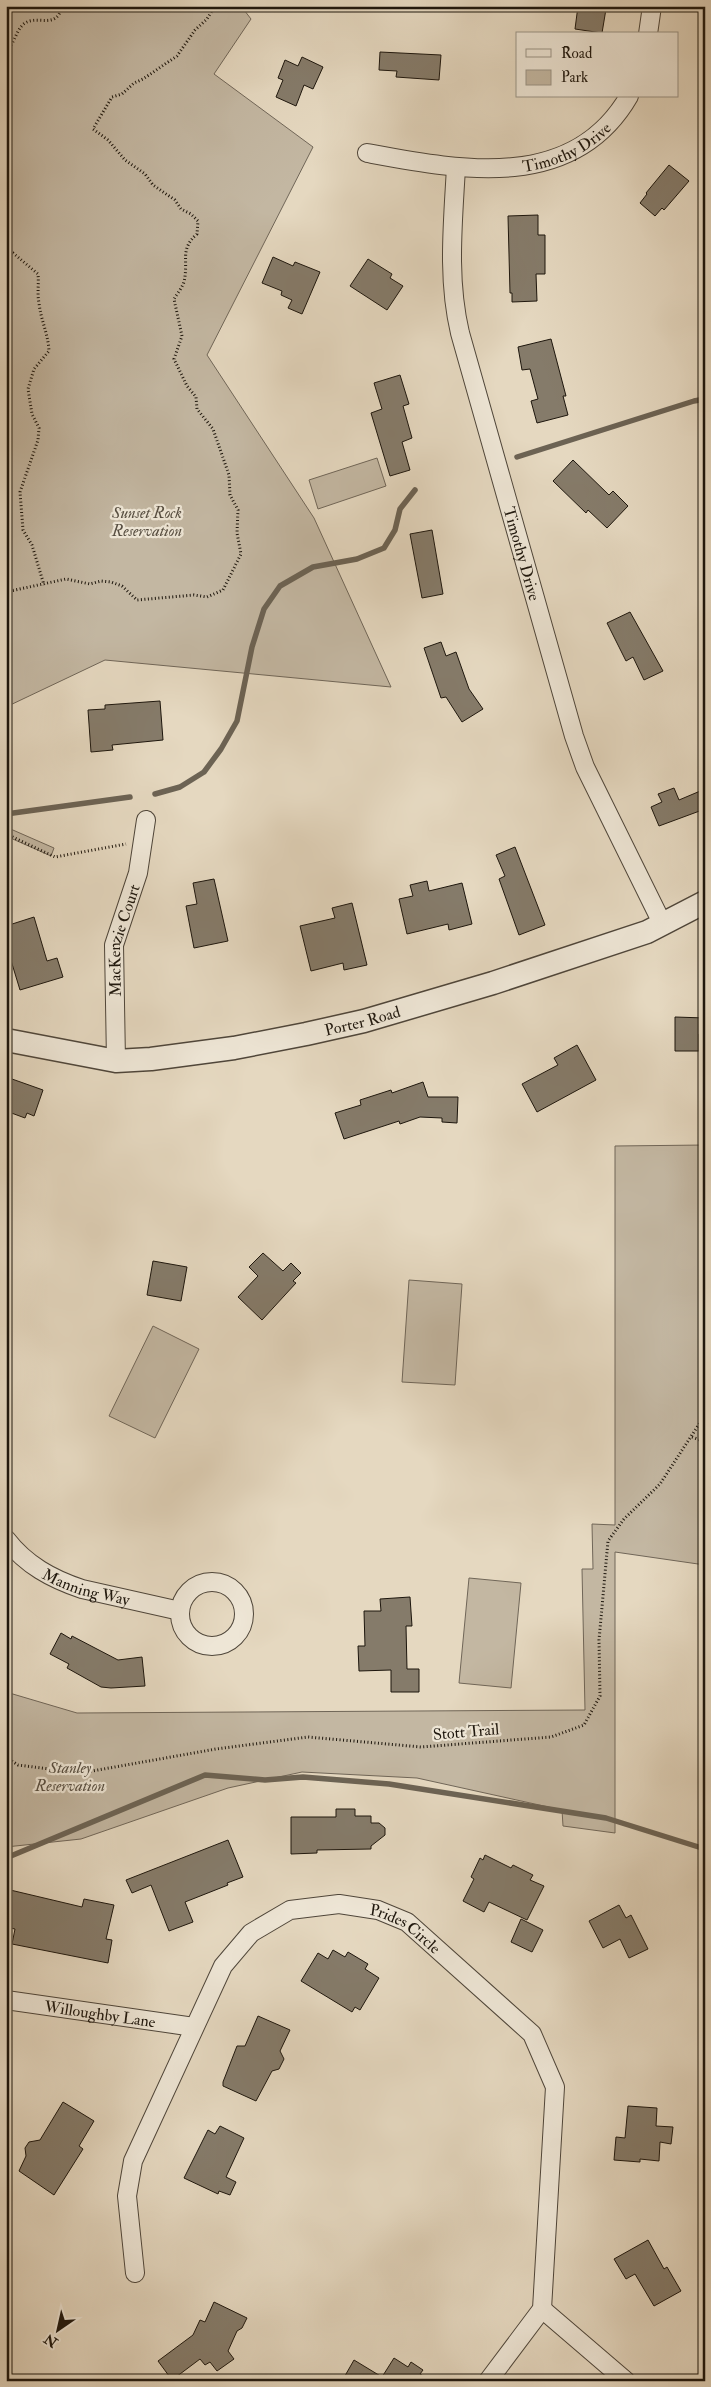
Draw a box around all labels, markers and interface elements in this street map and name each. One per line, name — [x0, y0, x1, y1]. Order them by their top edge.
legend — [516, 32, 678, 98]
text: Road — [561, 44, 593, 63]
text: Park — [561, 68, 588, 87]
street label: Timothy Drive — [521, 118, 616, 177]
park label: Sunset Rock Reservation — [111, 503, 182, 541]
street label: Timothy Drive — [499, 505, 544, 603]
street label: MacKenzie Court — [105, 882, 145, 997]
street label: Porter Road — [323, 1002, 403, 1041]
street label: Manning Way — [39, 1564, 133, 1611]
street label: Stott Trail — [432, 1719, 500, 1745]
park label: Stanley Reservation — [34, 1758, 105, 1796]
street label: Prides Circle — [368, 1900, 445, 1959]
street label: Willoughby Lane — [42, 1996, 157, 2032]
north arrow — [32, 2304, 82, 2354]
text: N — [41, 2330, 62, 2351]

